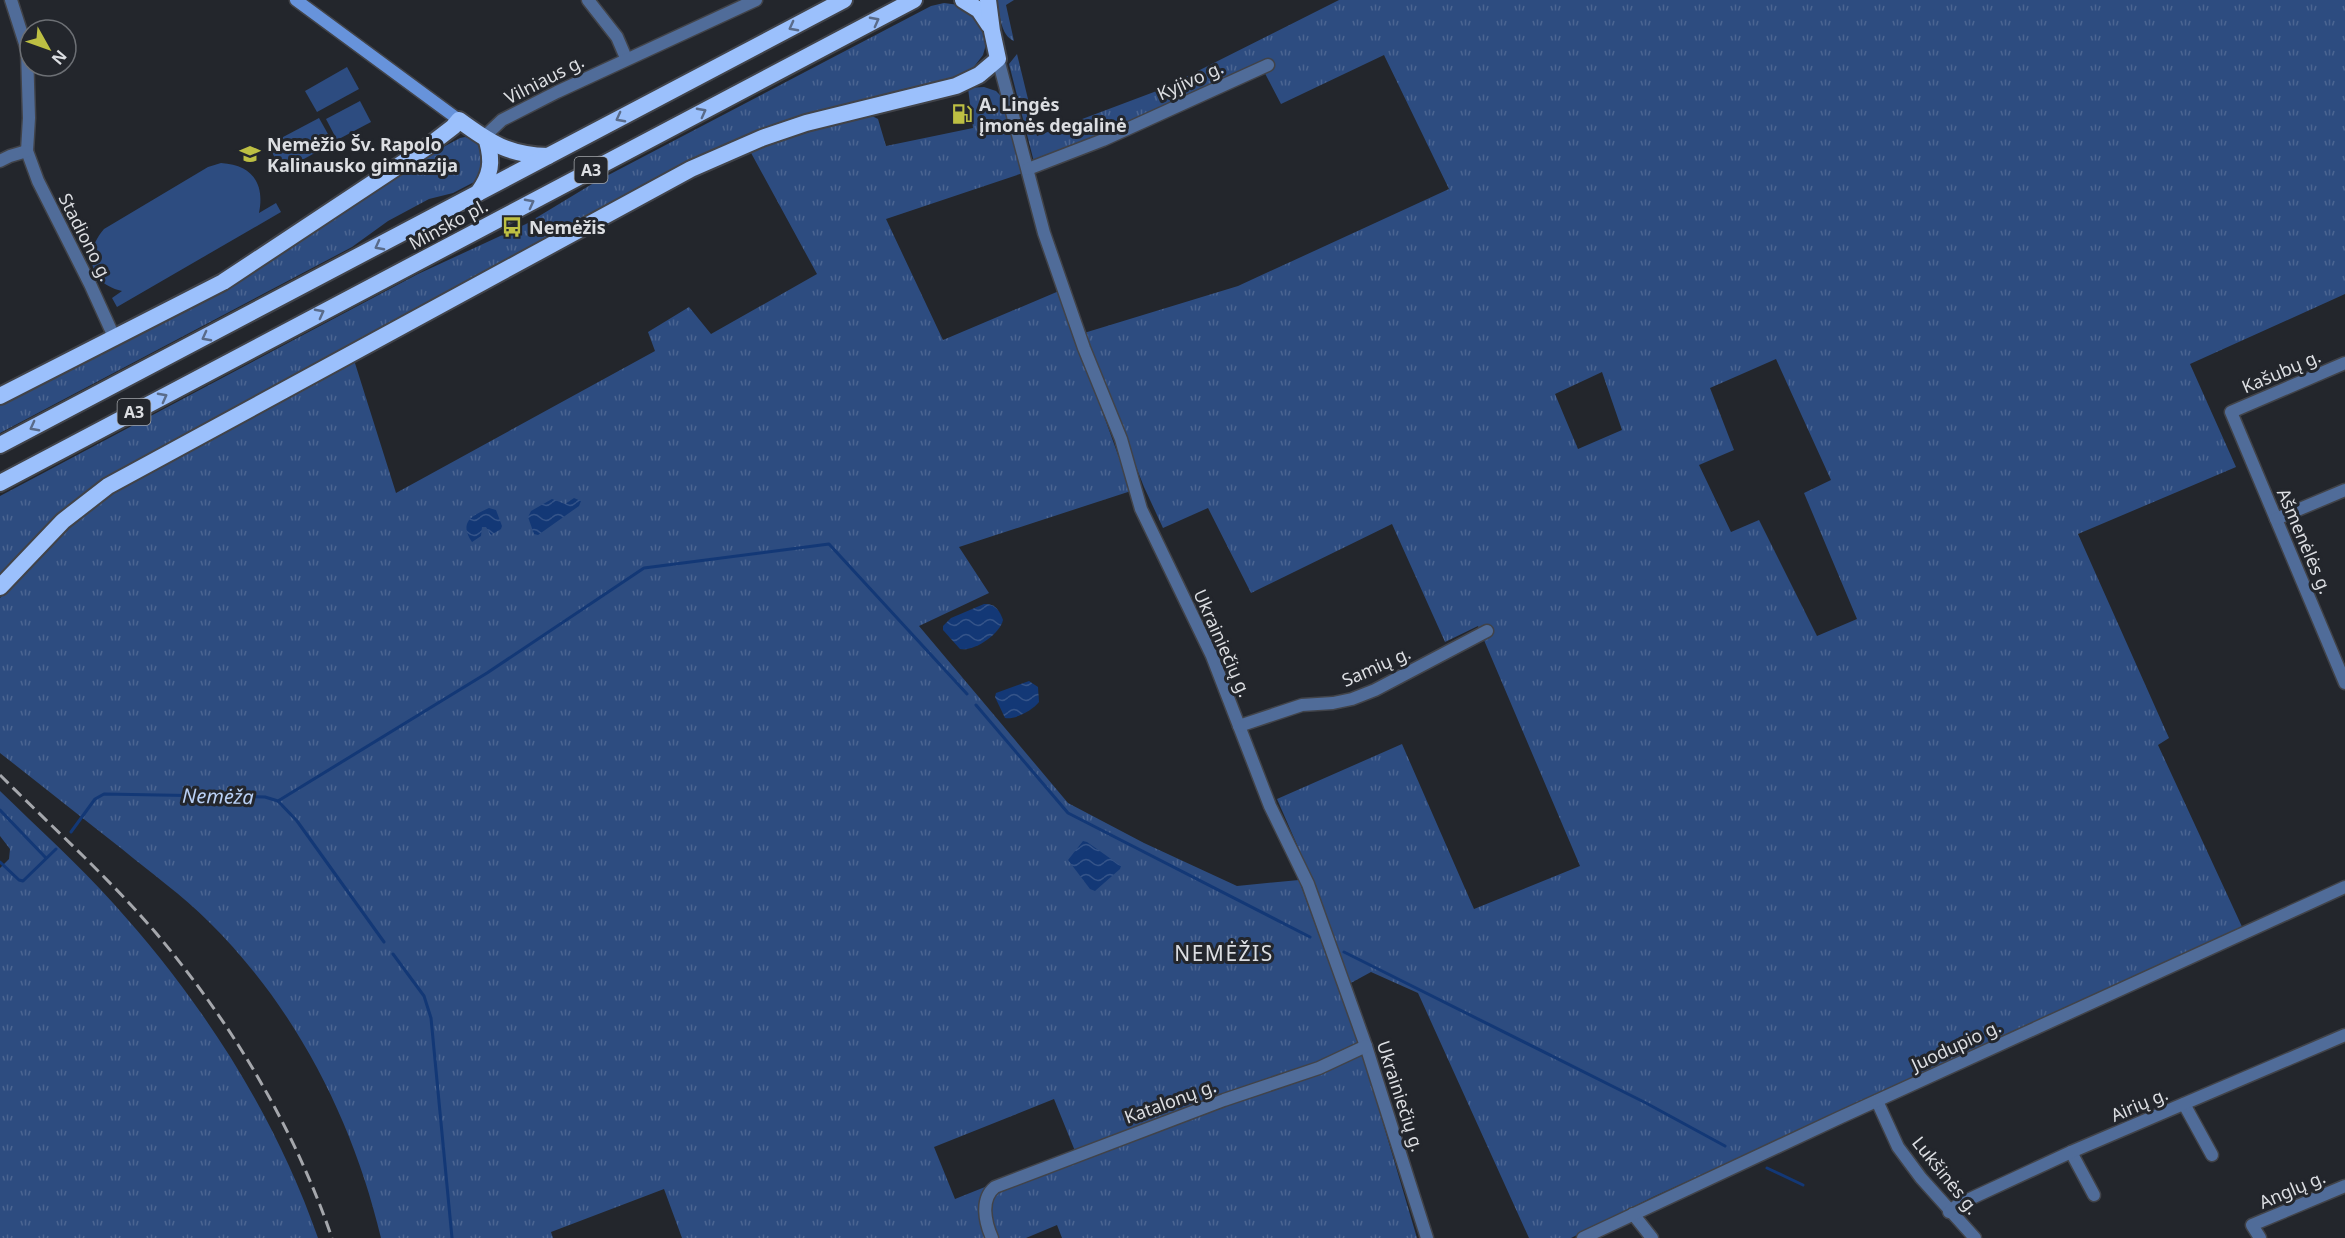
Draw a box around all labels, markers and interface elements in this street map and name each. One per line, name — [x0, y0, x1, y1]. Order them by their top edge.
one-way arrow — [868, 16, 879, 28]
north arrow — [18, 18, 78, 78]
one-way arrow — [788, 20, 799, 31]
text: N — [47, 46, 72, 70]
street label: Vilniaus g. — [500, 49, 588, 109]
street label: Kyjivo g. — [1153, 55, 1227, 105]
place label: A. Lingės įmonės degalinė — [979, 92, 1127, 137]
fuel station icon: A. Lingės įmonės degalinė — [950, 102, 974, 126]
one-way arrow — [696, 108, 706, 119]
one-way arrow — [616, 111, 626, 122]
place label: Nemėžio Šv. Rapolo Kalinausko gimnazija — [267, 132, 458, 177]
school or university icon: Nemėžio Šv. Rapolo Kalinausko gimnazija — [238, 142, 262, 166]
road number: A3 — [574, 157, 608, 183]
street label: Stadiono g. — [54, 189, 118, 285]
street label: Minsko pl. — [404, 193, 492, 255]
one-way arrow — [523, 199, 534, 210]
bus stop icon: Nemėžis — [500, 215, 524, 239]
place label: Nemėžis — [529, 215, 606, 239]
one-way arrow — [375, 239, 385, 250]
one-way arrow — [314, 309, 324, 320]
one-way arrow — [202, 329, 213, 341]
street label: Kašubų g. — [2238, 344, 2324, 398]
one-way arrow — [157, 393, 167, 404]
road number: A3 — [118, 399, 150, 425]
one-way arrow — [29, 420, 40, 432]
street label: Ašmenėlės g. — [2272, 485, 2338, 597]
street label: Ukrainiečių g. — [1189, 585, 1257, 701]
street label: Samių g. — [1338, 640, 1414, 692]
water label: Nemėža — [182, 782, 254, 810]
district label: NEMĖŽIS — [1174, 939, 1274, 967]
street label: Juodupio g. — [1905, 1014, 2005, 1077]
street label: Ukrainiečių g. — [1372, 1037, 1430, 1155]
street label: Katalonų g. — [1121, 1073, 1219, 1129]
street label: Airių g. — [2107, 1081, 2171, 1127]
street label: Lukšinės g. — [1907, 1131, 1985, 1219]
street label: Anglų g. — [2255, 1164, 2329, 1214]

